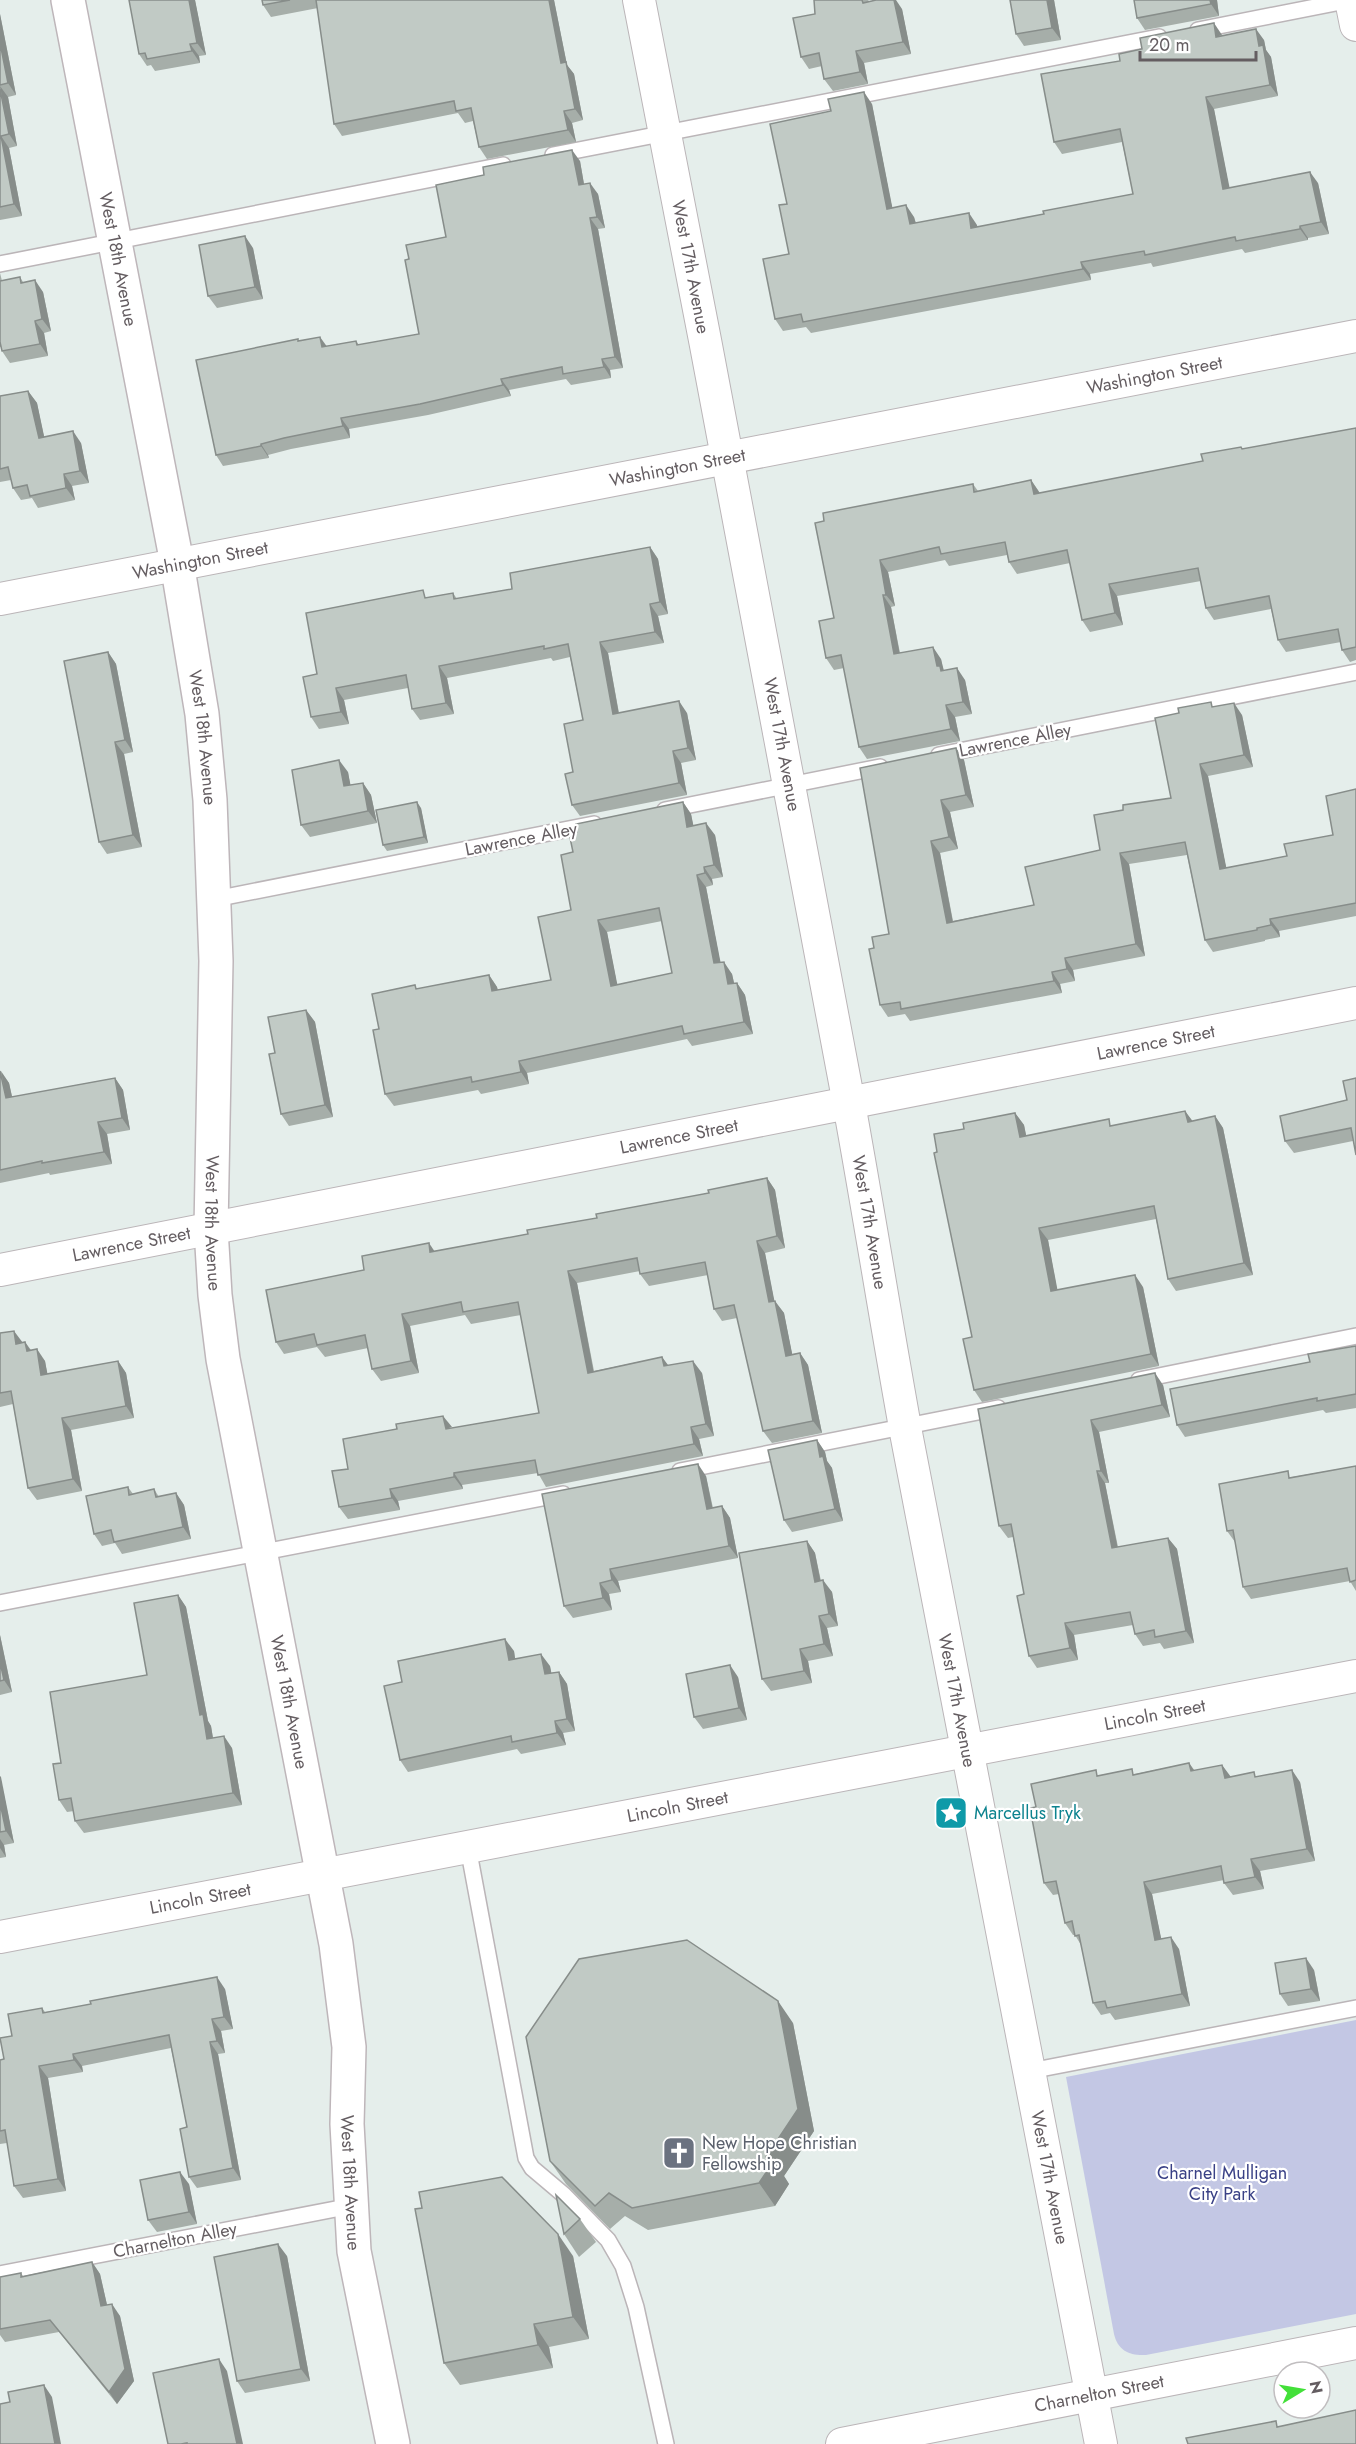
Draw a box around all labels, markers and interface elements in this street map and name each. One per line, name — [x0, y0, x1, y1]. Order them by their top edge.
scale bar — [1140, 24, 1256, 62]
text: 20 m — [1149, 32, 1189, 58]
street label: West 18th Avenue — [93, 190, 144, 328]
street label: West 17th Avenue — [665, 198, 716, 336]
street label: Washington Street — [1084, 349, 1225, 401]
street label: Washington Street — [607, 442, 748, 494]
street label: Washington Street — [130, 534, 271, 586]
street label: West 18th Avenue — [182, 668, 223, 806]
street label: West 17th Avenue — [757, 675, 807, 813]
street label: Lawrence Alley — [957, 716, 1073, 764]
street label: Lawrence Alley — [463, 815, 579, 863]
street label: Lawrence Street — [1094, 1018, 1218, 1067]
street label: Lawrence Street — [618, 1112, 741, 1161]
street label: West 17th Avenue — [845, 1153, 894, 1291]
street label: West 18th Avenue — [198, 1155, 228, 1292]
street label: Lawrence Street — [70, 1220, 193, 1268]
street label: West 17th Avenue — [931, 1631, 983, 1769]
street label: West 18th Avenue — [264, 1633, 315, 1771]
street label: Lincoln Street — [1102, 1692, 1208, 1737]
street label: Lincoln Street — [625, 1784, 731, 1829]
place icon: Marcellus Tryk — [933, 1795, 969, 1831]
place label: Marcellus Tryk — [974, 1800, 1081, 1826]
street label: Lincoln Street — [147, 1876, 254, 1921]
street label: West 17th Avenue — [1024, 2108, 1075, 2246]
street label: West 18th Avenue — [334, 2114, 367, 2251]
place label: New Hope Christian Fellowship — [702, 2130, 857, 2177]
church icon: New Hope Christian Fellowship — [661, 2135, 697, 2171]
park label: Charnel Mulligan City Park — [1157, 2160, 1287, 2207]
street label: Charnelton Alley — [111, 2215, 239, 2265]
north arrow — [1272, 2360, 1332, 2420]
street label: Charnelton Street — [1032, 2368, 1167, 2419]
text: N — [1304, 2379, 1329, 2396]

